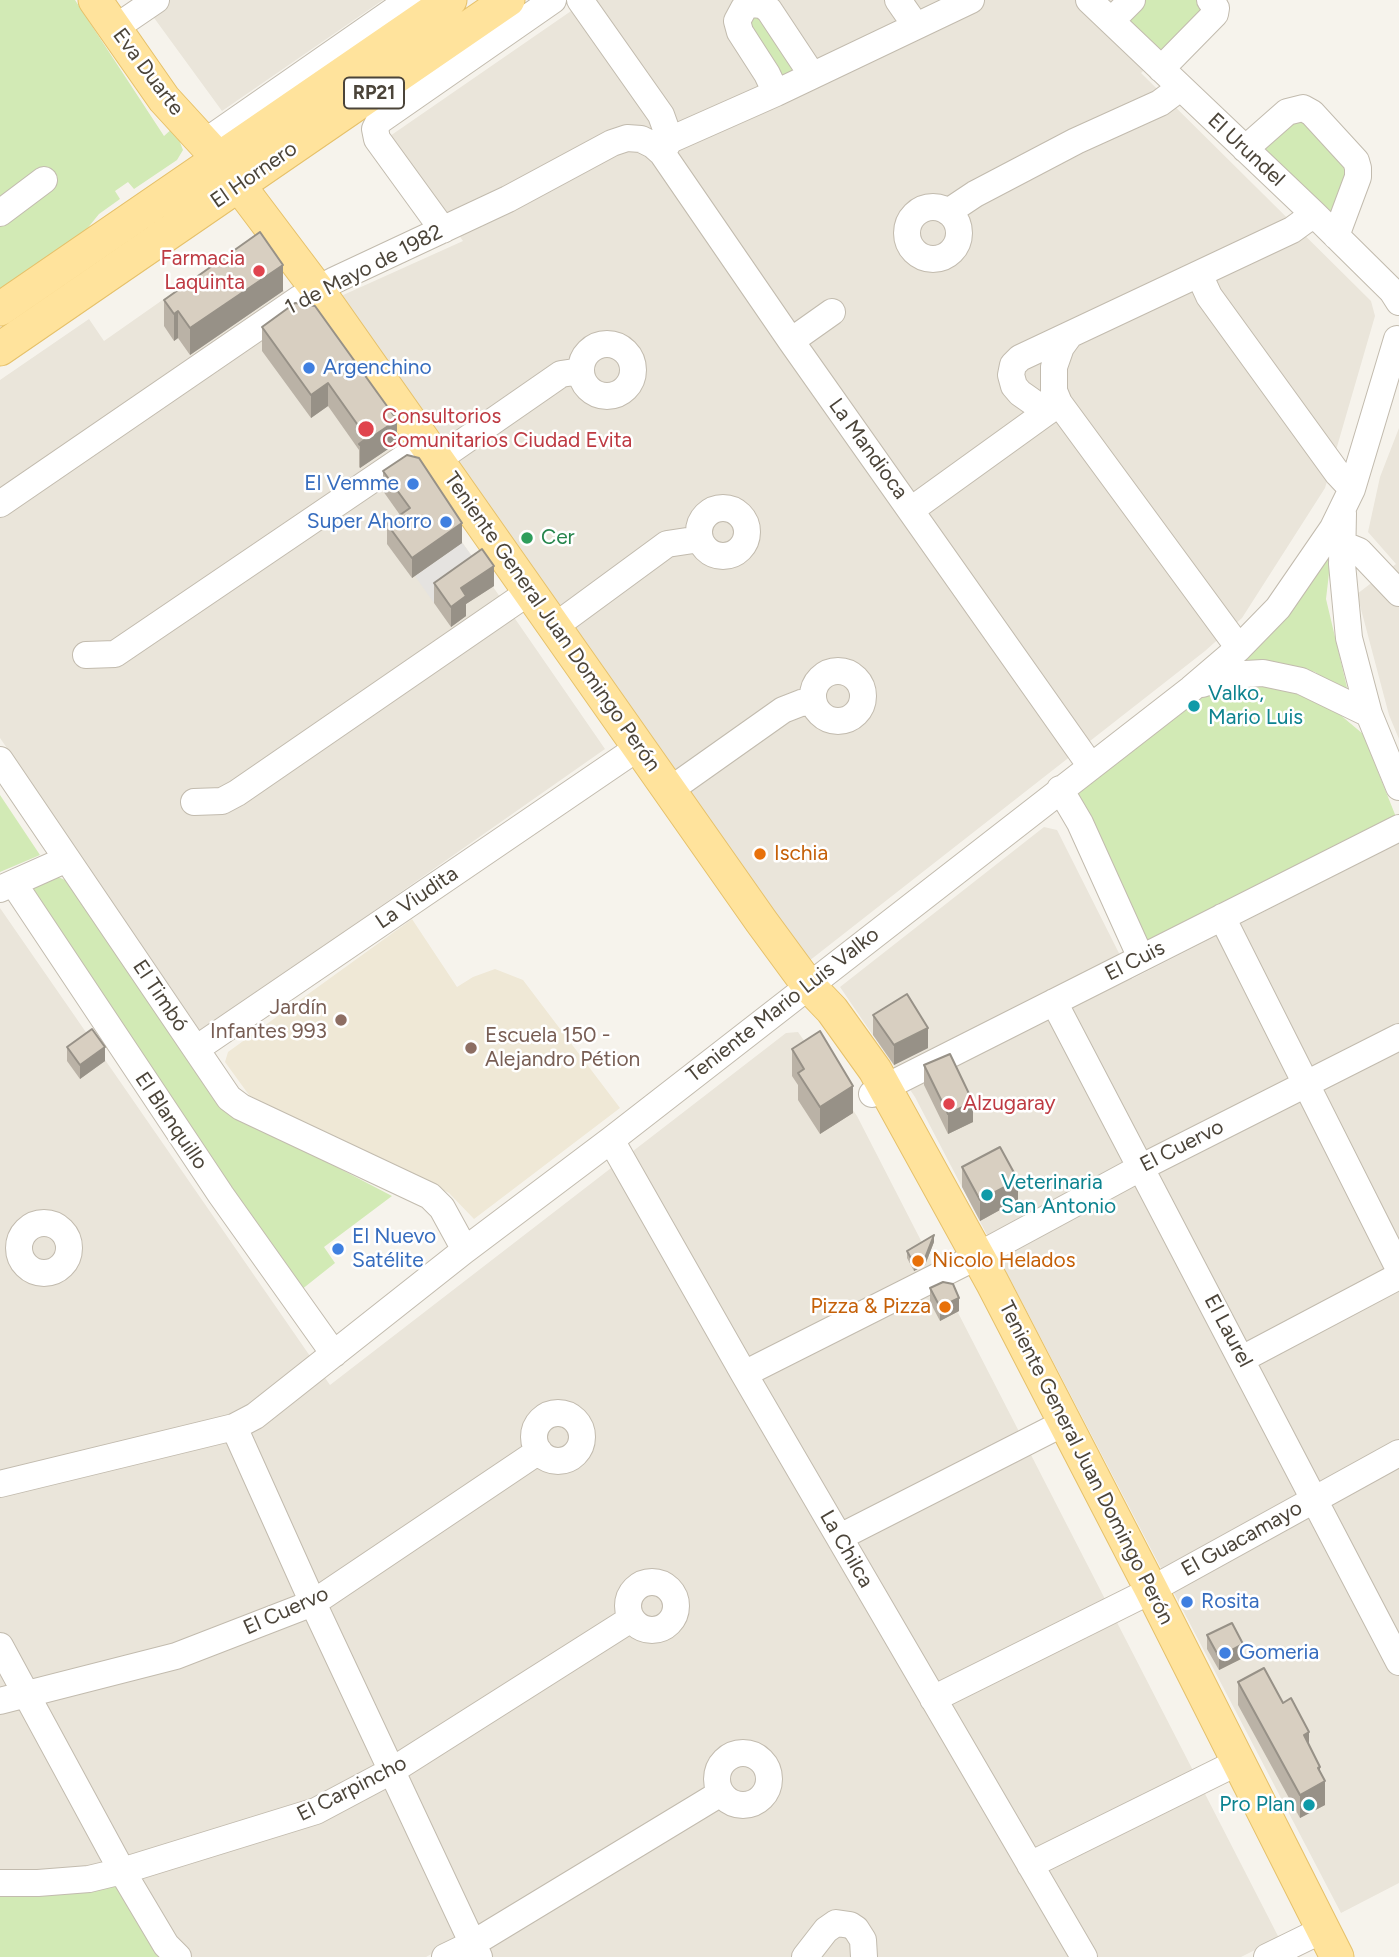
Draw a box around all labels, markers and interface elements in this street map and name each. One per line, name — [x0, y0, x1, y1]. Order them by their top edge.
street label: Eva Duarte — [107, 24, 189, 120]
road number: RP21 — [344, 78, 404, 108]
street label: El Urundel — [1202, 108, 1290, 192]
street label: El Hornero — [206, 136, 302, 214]
street label: 1 de Mayo de 1982 — [281, 219, 447, 321]
place label: Farmacia Laquinta — [160, 246, 245, 296]
marker: Farmacia Laquinta — [251, 263, 267, 279]
place label: Argenchino — [323, 355, 432, 381]
marker: Argenchino — [301, 360, 317, 376]
street label: La Mandioca — [823, 394, 913, 504]
place label: Consultorios Comunitarios Ciudad Evita — [382, 404, 632, 454]
marker: Consultorios Comunitarios Ciudad Evita — [356, 419, 376, 439]
street label: Teniente General Juan Domingo Perón — [439, 467, 665, 777]
place label: El Vemme — [304, 471, 399, 497]
marker: El Vemme — [405, 476, 421, 492]
place label: Super Ahorro — [307, 509, 432, 535]
marker: Super Ahorro — [438, 514, 454, 530]
place label: Cer — [541, 525, 575, 551]
marker: Cer — [519, 530, 535, 546]
place label: Valko, Mario Luis — [1208, 681, 1303, 731]
marker: Valko, Mario Luis — [1186, 698, 1202, 714]
place label: Ischia — [774, 841, 828, 867]
marker: Ischia — [752, 846, 768, 862]
street label: La Viudita — [371, 861, 463, 935]
street label: Teniente Mario Luis Valko — [682, 922, 884, 1088]
street label: El Cuis — [1101, 935, 1169, 987]
street label: El Timbó — [127, 955, 193, 1037]
place label: Jardín Infantes 993 — [210, 995, 327, 1045]
marker: Jardín Infantes 993 — [333, 1012, 349, 1028]
place label: Escuela 150 - Alejandro Pétion — [485, 1023, 640, 1073]
marker: Escuela 150 - Alejandro Pétion — [463, 1040, 479, 1056]
street label: El Blanquillo — [129, 1067, 213, 1175]
place label: Alzugaray — [963, 1091, 1056, 1117]
marker: Alzugaray — [941, 1096, 957, 1112]
street label: El Cuervo — [1136, 1114, 1228, 1178]
place label: Veterinaria San Antonio — [1001, 1170, 1116, 1220]
marker: Veterinaria San Antonio — [979, 1187, 995, 1203]
place label: El Nuevo Satélite — [352, 1224, 436, 1274]
marker: El Nuevo Satélite — [330, 1241, 346, 1257]
place label: Nicolo Helados — [932, 1248, 1075, 1274]
marker: Nicolo Helados — [910, 1253, 926, 1269]
street label: El Laurel — [1198, 1290, 1258, 1372]
place label: Pizza & Pizza — [810, 1294, 931, 1320]
street label: Teniente General Juan Domingo Perón — [993, 1297, 1179, 1629]
marker: Pizza & Pizza — [937, 1299, 953, 1315]
street label: El Guacamayo — [1177, 1495, 1307, 1583]
street label: La Chilca — [814, 1506, 878, 1592]
street label: El Cuervo — [240, 1581, 332, 1641]
place label: Rosita — [1201, 1589, 1260, 1615]
marker: Rosita — [1179, 1594, 1195, 1610]
place label: Gomeria — [1239, 1640, 1319, 1666]
marker: Gomeria — [1217, 1645, 1233, 1661]
street label: El Carpincho — [293, 1751, 411, 1827]
place label: Pro Plan — [1219, 1792, 1295, 1818]
marker: Pro Plan — [1301, 1797, 1317, 1813]

